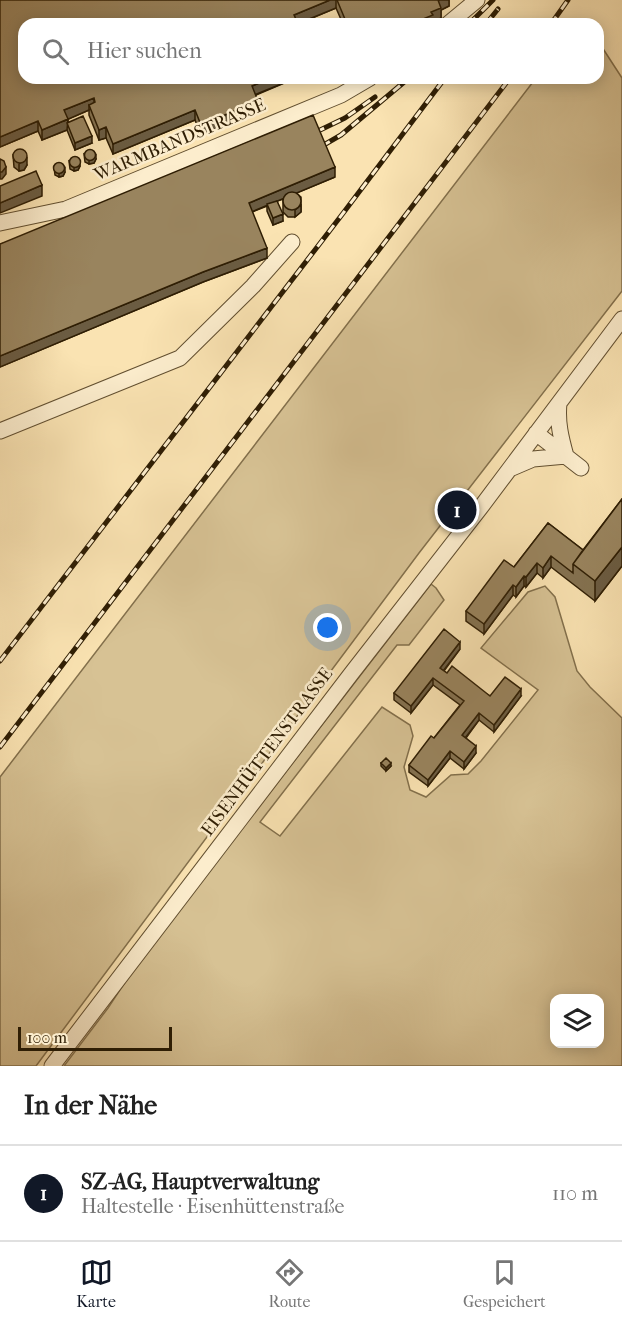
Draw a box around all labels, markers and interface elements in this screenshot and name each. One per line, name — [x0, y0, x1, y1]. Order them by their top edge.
search box — [18, 18, 604, 84]
icon: search — [39, 35, 72, 68]
text: Hier suchen — [87, 38, 202, 64]
street label: WARMBANDSTRASSE — [90, 94, 269, 186]
pin: 1 — [438, 488, 476, 532]
your location — [313, 613, 342, 642]
street label: EISENHÜTTENSTRASSE — [196, 663, 337, 840]
map controls — [550, 994, 604, 1048]
button: layers — [550, 994, 604, 1048]
scale bar — [18, 1024, 172, 1052]
text: 100 m — [27, 1028, 67, 1047]
text: In der Nähe — [24, 1090, 157, 1121]
text: SZ-AG, Hauptverwaltung — [81, 1169, 319, 1195]
text: 1 — [40, 1182, 47, 1205]
text: 110 m — [552, 1182, 598, 1205]
text: Haltestelle · Eisenhüttenstraße — [81, 1195, 344, 1218]
tab: Karte — [76, 1256, 116, 1311]
tab: Route — [268, 1256, 310, 1311]
tab: Gespeichert — [463, 1256, 546, 1311]

